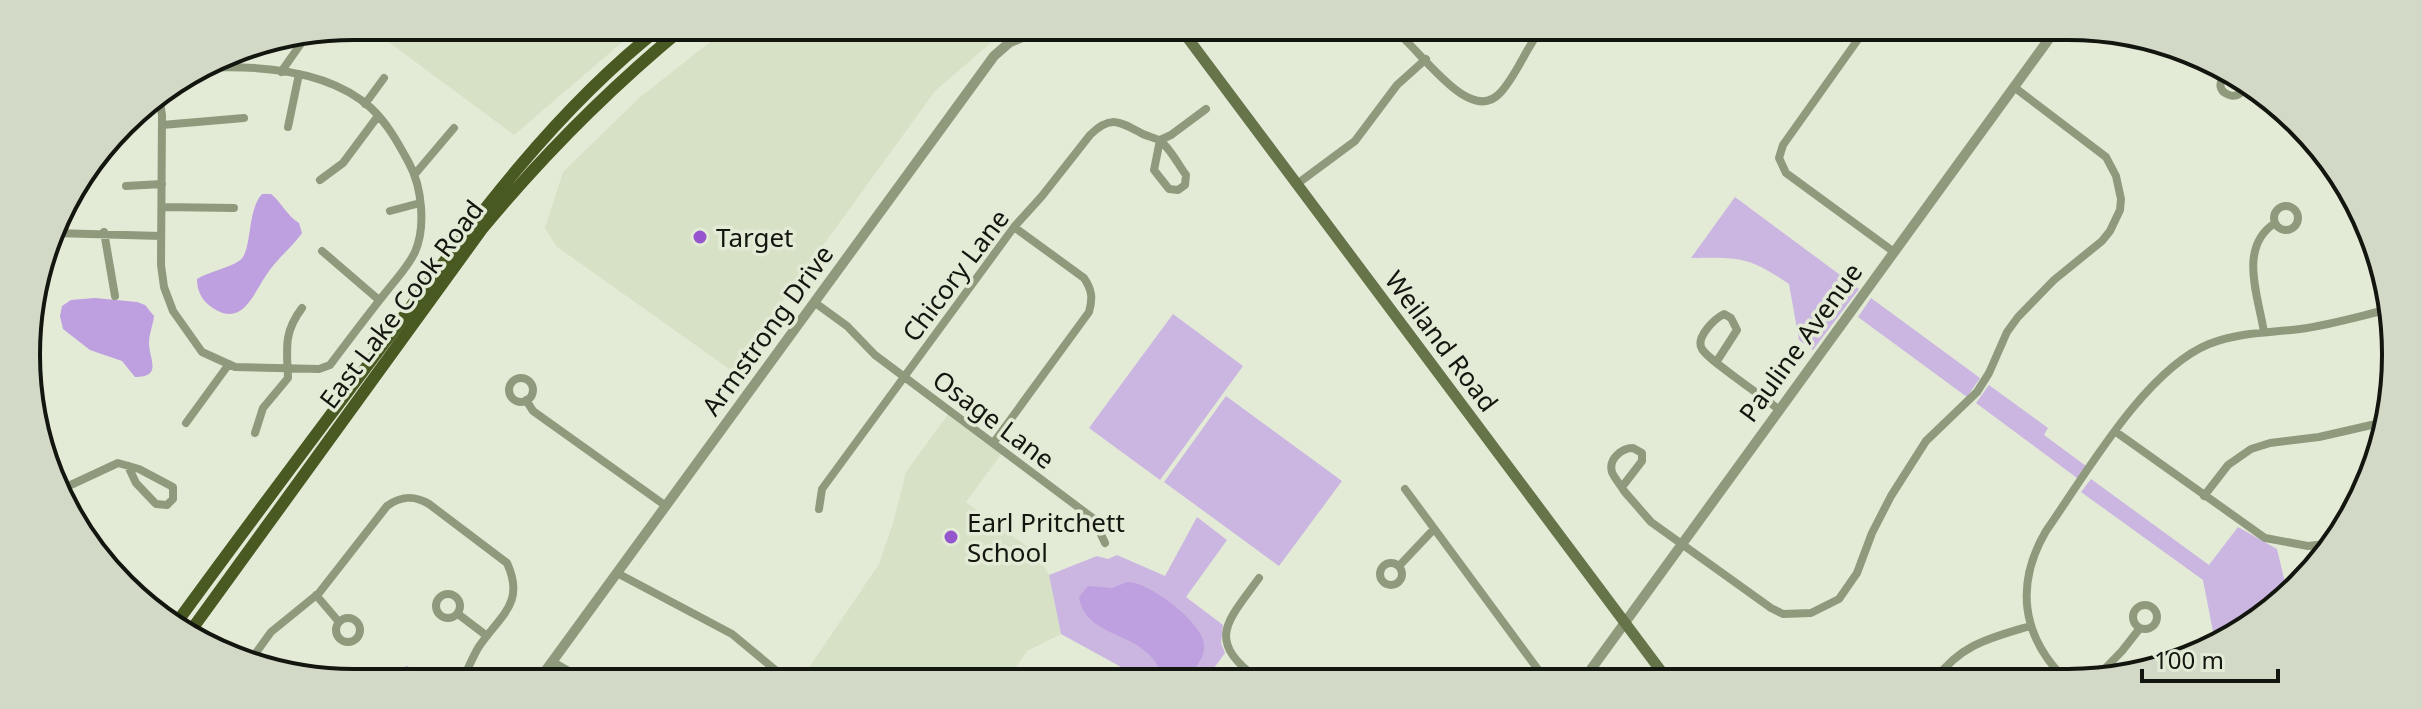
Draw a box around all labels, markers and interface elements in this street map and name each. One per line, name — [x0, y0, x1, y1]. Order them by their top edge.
street label: East Lake Cook Road — [311, 192, 491, 416]
street label: Chicory Lane — [893, 201, 1017, 349]
place label: Target — [716, 219, 793, 255]
marker: Target — [691, 228, 709, 246]
street label: Armstrong Drive — [693, 237, 841, 423]
street label: Pauline Avenue — [1730, 255, 1870, 429]
street label: Weiland Road — [1377, 263, 1507, 419]
street label: Osage Lane — [926, 361, 1062, 477]
place label: Earl Pritchett School — [967, 504, 1125, 570]
marker: Earl Pritchett School — [942, 528, 960, 546]
scale bar — [2142, 633, 2278, 683]
text: 100 m — [2154, 643, 2224, 676]

